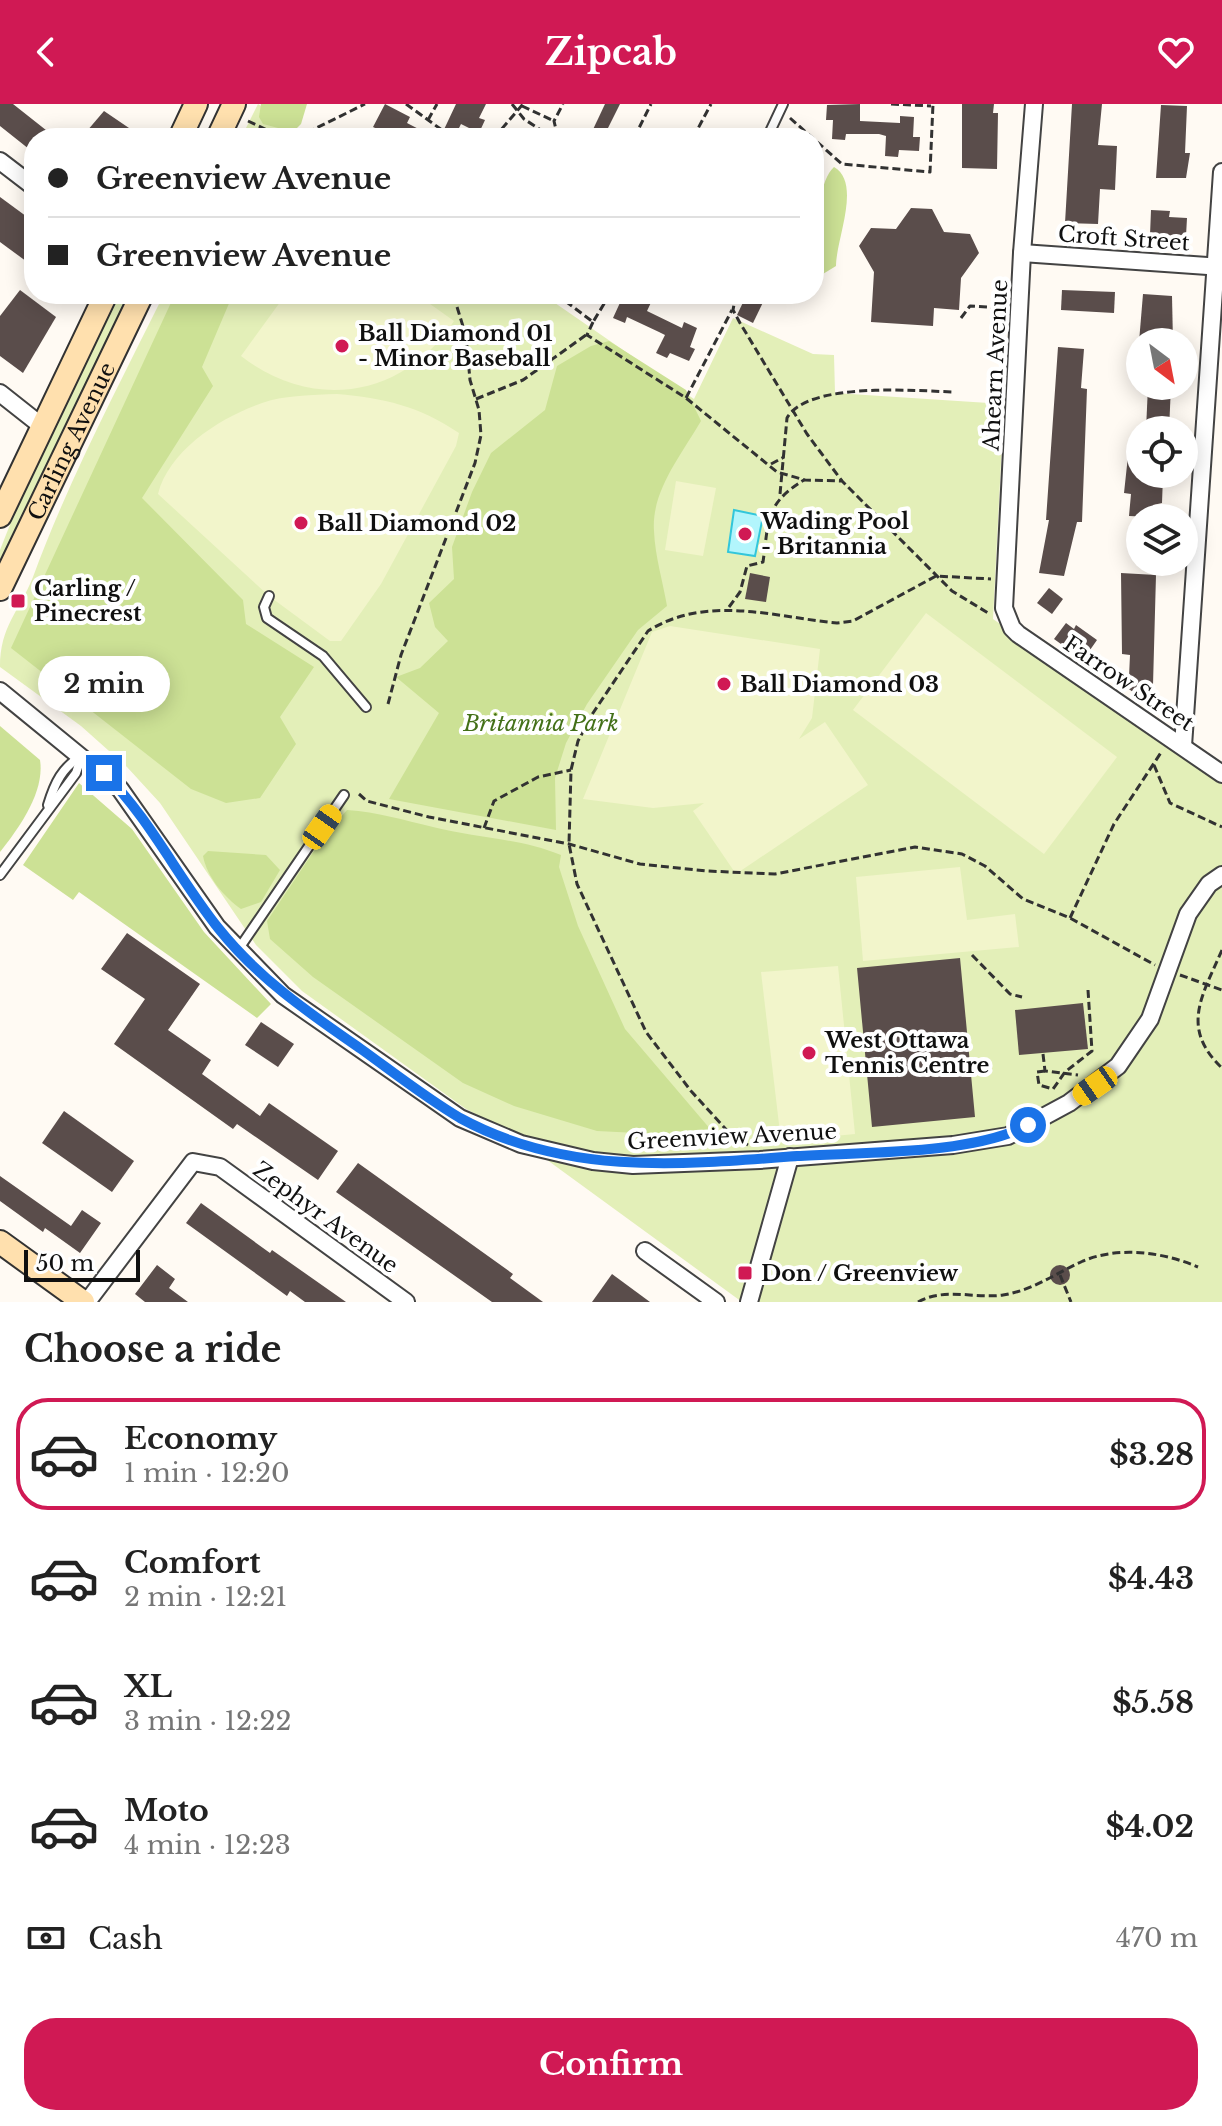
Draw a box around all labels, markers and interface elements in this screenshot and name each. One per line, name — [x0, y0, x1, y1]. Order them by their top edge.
icon: back — [24, 30, 68, 74]
text: Zipcab — [545, 30, 677, 75]
icon: heart — [1154, 30, 1198, 74]
text: Greenview Avenue — [96, 160, 391, 197]
street label: Croft Street — [1057, 220, 1192, 257]
text: Greenview Avenue — [96, 237, 391, 274]
street label: Ahearn Avenue — [977, 279, 1013, 453]
place label: Ball Diamond 01 - Minor Baseball — [358, 320, 553, 372]
north arrow — [1126, 328, 1198, 400]
map controls — [1126, 328, 1198, 576]
marker: Ball Diamond 01 - Minor Baseball — [333, 337, 351, 355]
street label: Carling Avenue — [22, 358, 121, 525]
button: locate — [1126, 416, 1198, 488]
button: layers — [1126, 504, 1198, 576]
place label: Wading Pool - Britannia — [760, 508, 909, 560]
place label: Ball Diamond 02 — [317, 510, 516, 537]
marker: Ball Diamond 02 — [292, 514, 310, 532]
marker: Wading Pool - Britannia — [736, 525, 754, 543]
place label: Carling / Pinecrest — [34, 575, 142, 627]
marker: Carling / Pinecrest — [9, 592, 27, 610]
street label: Farrow Street — [1058, 630, 1200, 737]
callout: 2 min — [38, 657, 170, 713]
text: 2 min — [64, 668, 144, 700]
place label: Ball Diamond 03 — [740, 671, 939, 698]
marker: Ball Diamond 03 — [715, 675, 733, 693]
park label: Britannia Park — [462, 710, 619, 737]
route end — [86, 755, 122, 791]
car — [298, 800, 346, 854]
place label: West Ottawa Tennis Centre — [824, 1027, 990, 1079]
marker: West Ottawa Tennis Centre — [800, 1044, 818, 1062]
car — [1068, 1062, 1122, 1110]
route start — [1010, 1107, 1046, 1143]
street label: Greenview Avenue — [626, 1118, 838, 1155]
street label: Zephyr Avenue — [248, 1156, 403, 1279]
scale bar — [24, 1246, 140, 1282]
text: 50 m — [36, 1250, 94, 1277]
place label: Don / Greenview — [761, 1260, 958, 1287]
marker: Don / Greenview — [736, 1264, 754, 1282]
text: Choose a ride — [24, 1327, 281, 1372]
icon: car — [28, 1418, 100, 1490]
text: Economy — [124, 1420, 277, 1457]
text: $3.28 — [1109, 1436, 1194, 1473]
text: 1 min · 12:20 — [124, 1457, 290, 1489]
icon: car — [28, 1542, 100, 1614]
text: Comfort — [124, 1544, 261, 1581]
text: $4.43 — [1108, 1560, 1194, 1597]
text: 2 min · 12:21 — [124, 1581, 287, 1613]
icon: car — [28, 1666, 100, 1738]
text: XL — [124, 1668, 172, 1705]
text: $5.58 — [1112, 1684, 1194, 1721]
text: 3 min · 12:22 — [124, 1705, 292, 1737]
icon: car — [28, 1790, 100, 1862]
text: Moto — [124, 1792, 209, 1829]
text: $4.02 — [1105, 1808, 1194, 1845]
text: 4 min · 12:23 — [124, 1829, 291, 1861]
icon: cash — [24, 1916, 68, 1960]
text: Cash — [88, 1920, 163, 1957]
text: 470 m — [1116, 1922, 1198, 1954]
button: Confirm — [24, 2018, 1198, 2110]

